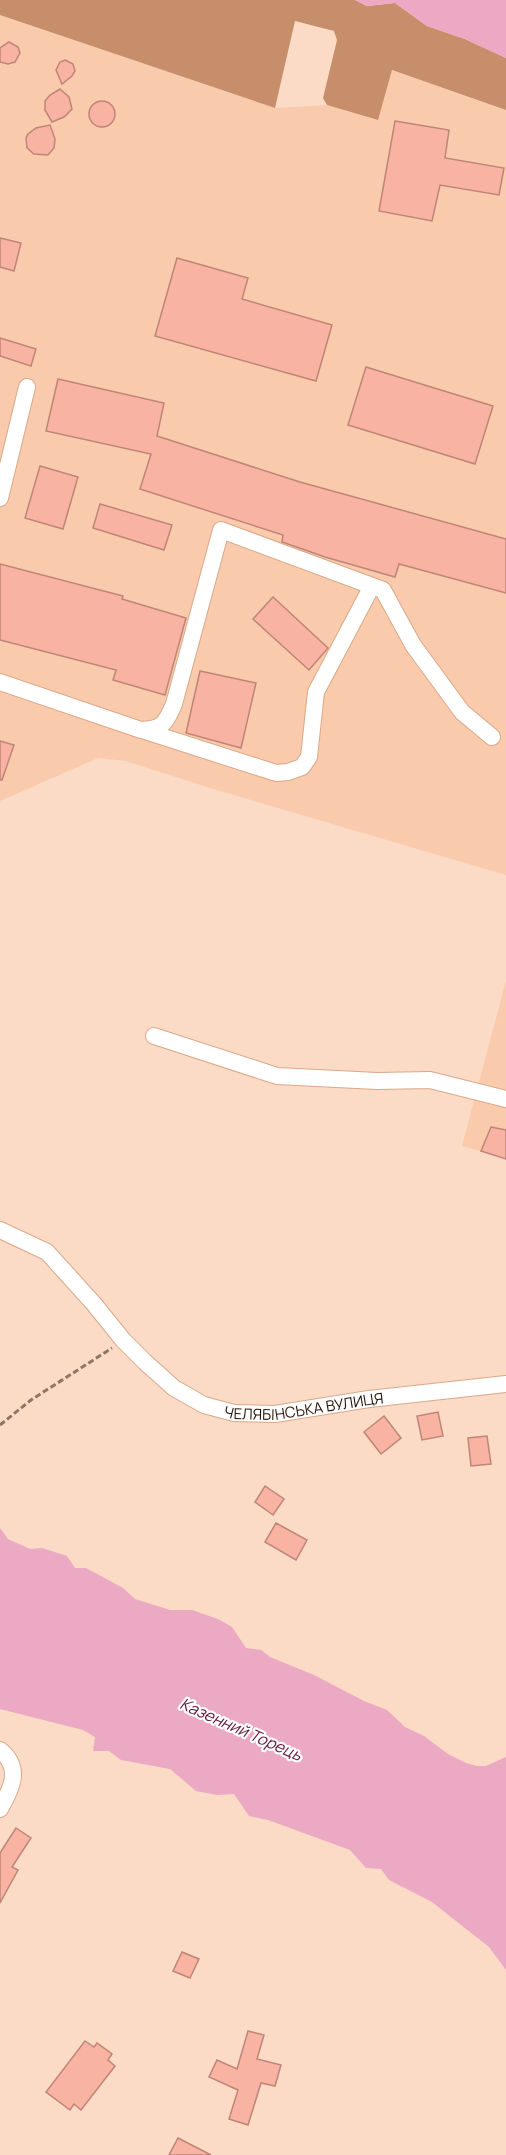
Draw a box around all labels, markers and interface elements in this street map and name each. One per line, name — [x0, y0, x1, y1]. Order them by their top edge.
street label: ЧЕЛЯБІНСЬКА ВУЛИЦЯ — [222, 1387, 384, 1424]
water label: Казенний Торець — [177, 1692, 306, 1766]

